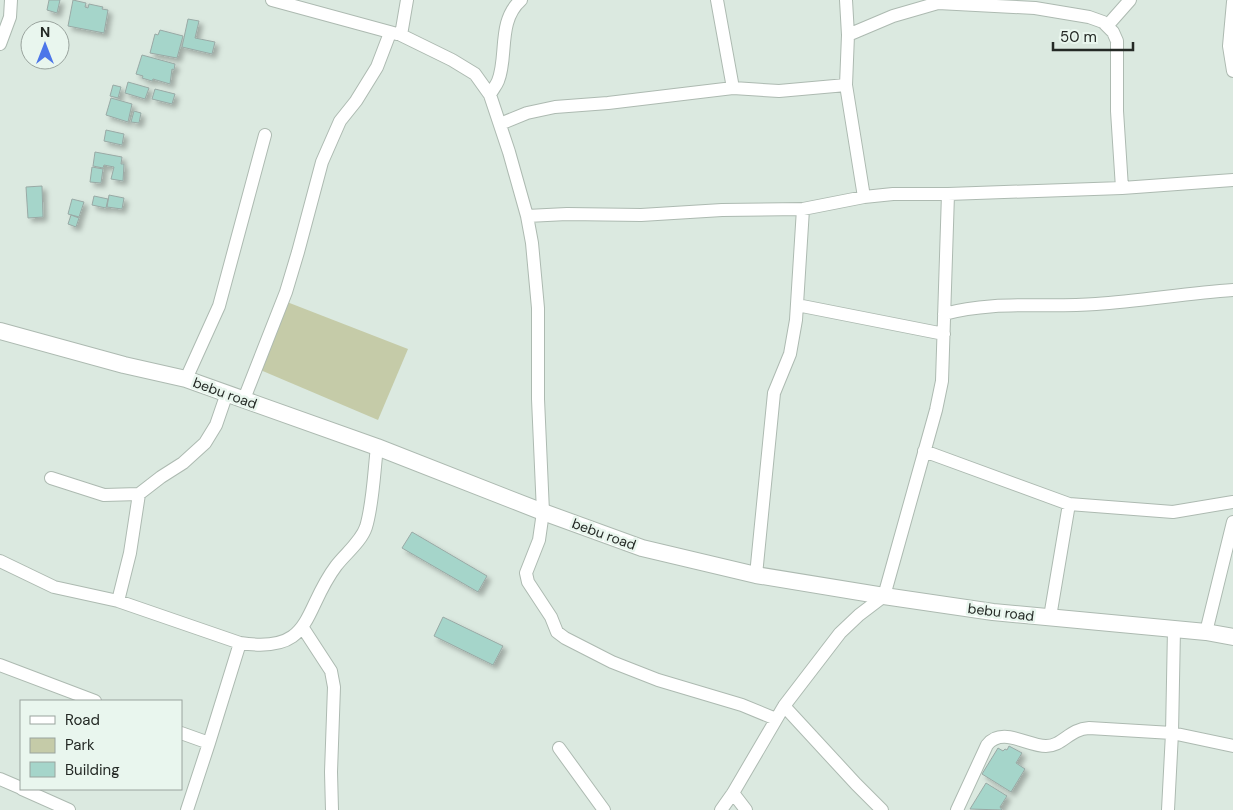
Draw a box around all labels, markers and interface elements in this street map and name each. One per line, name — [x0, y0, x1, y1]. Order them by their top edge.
north arrow — [20, 20, 70, 70]
scale bar — [1053, 20, 1133, 52]
text: N — [40, 23, 50, 41]
text: 50 m — [1060, 27, 1097, 47]
street label: bebu road — [191, 373, 259, 413]
street label: bebu road — [570, 514, 638, 554]
street label: bebu road — [967, 599, 1035, 625]
legend — [20, 700, 182, 790]
text: Road — [65, 710, 100, 730]
text: Park — [65, 735, 95, 755]
text: Building — [65, 760, 120, 780]

